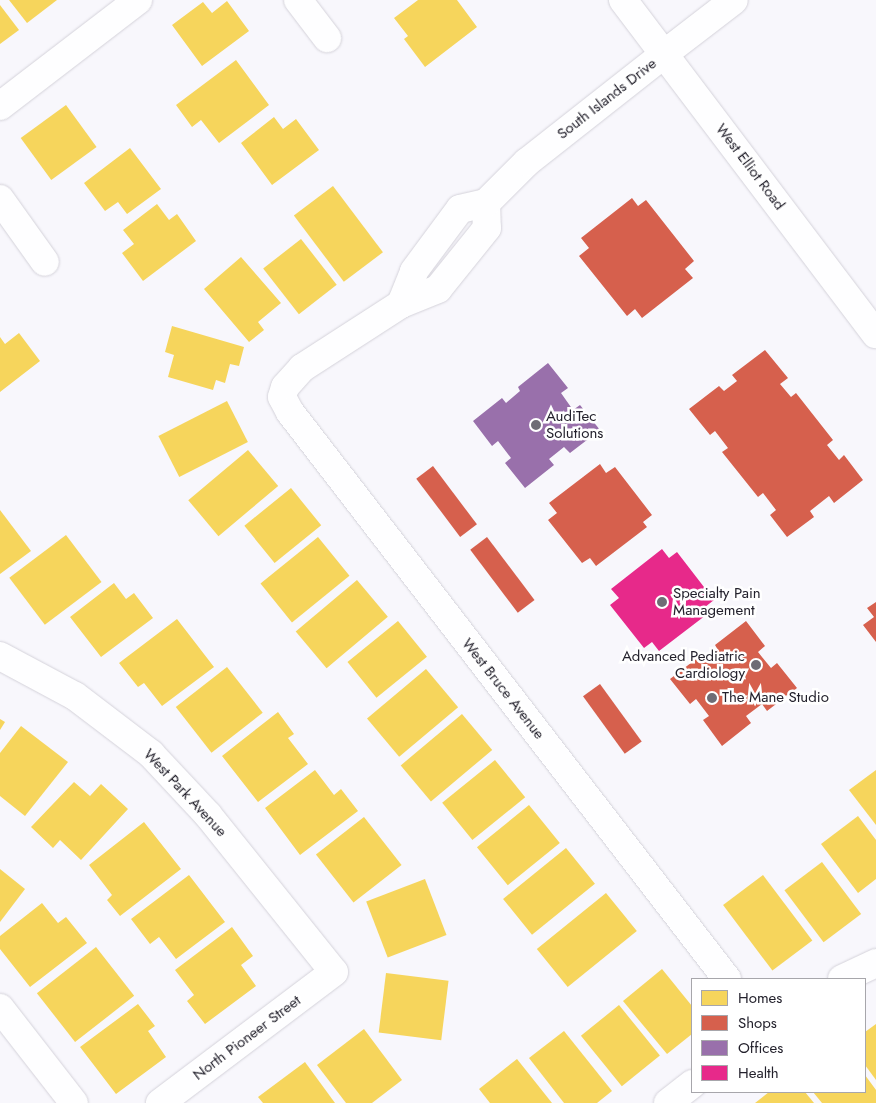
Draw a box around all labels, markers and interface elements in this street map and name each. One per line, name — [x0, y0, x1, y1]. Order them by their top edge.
street label: South Islands Drive — [554, 55, 660, 143]
street label: West Elliot Road — [712, 120, 788, 214]
place label: AudiTec Solutions — [546, 407, 603, 442]
marker: AudiTec Solutions — [530, 419, 542, 431]
place label: Specialty Pain Management — [673, 584, 761, 619]
marker: Specialty Pain Management — [655, 595, 669, 609]
street label: West Bruce Avenue — [458, 635, 548, 743]
place label: Advanced Pediatric Cardiology — [622, 647, 745, 682]
marker: Advanced Pediatric Cardiology — [749, 658, 763, 672]
place label: The Mane Studio — [722, 689, 829, 707]
marker: The Mane Studio — [706, 692, 718, 704]
street label: West Park Avenue — [140, 745, 230, 841]
legend — [691, 978, 866, 1093]
text: Homes — [738, 987, 782, 1009]
street label: North Pioneer Street — [190, 992, 304, 1084]
text: Shops — [738, 1012, 777, 1034]
text: Offices — [738, 1037, 783, 1059]
text: Health — [738, 1062, 779, 1084]

